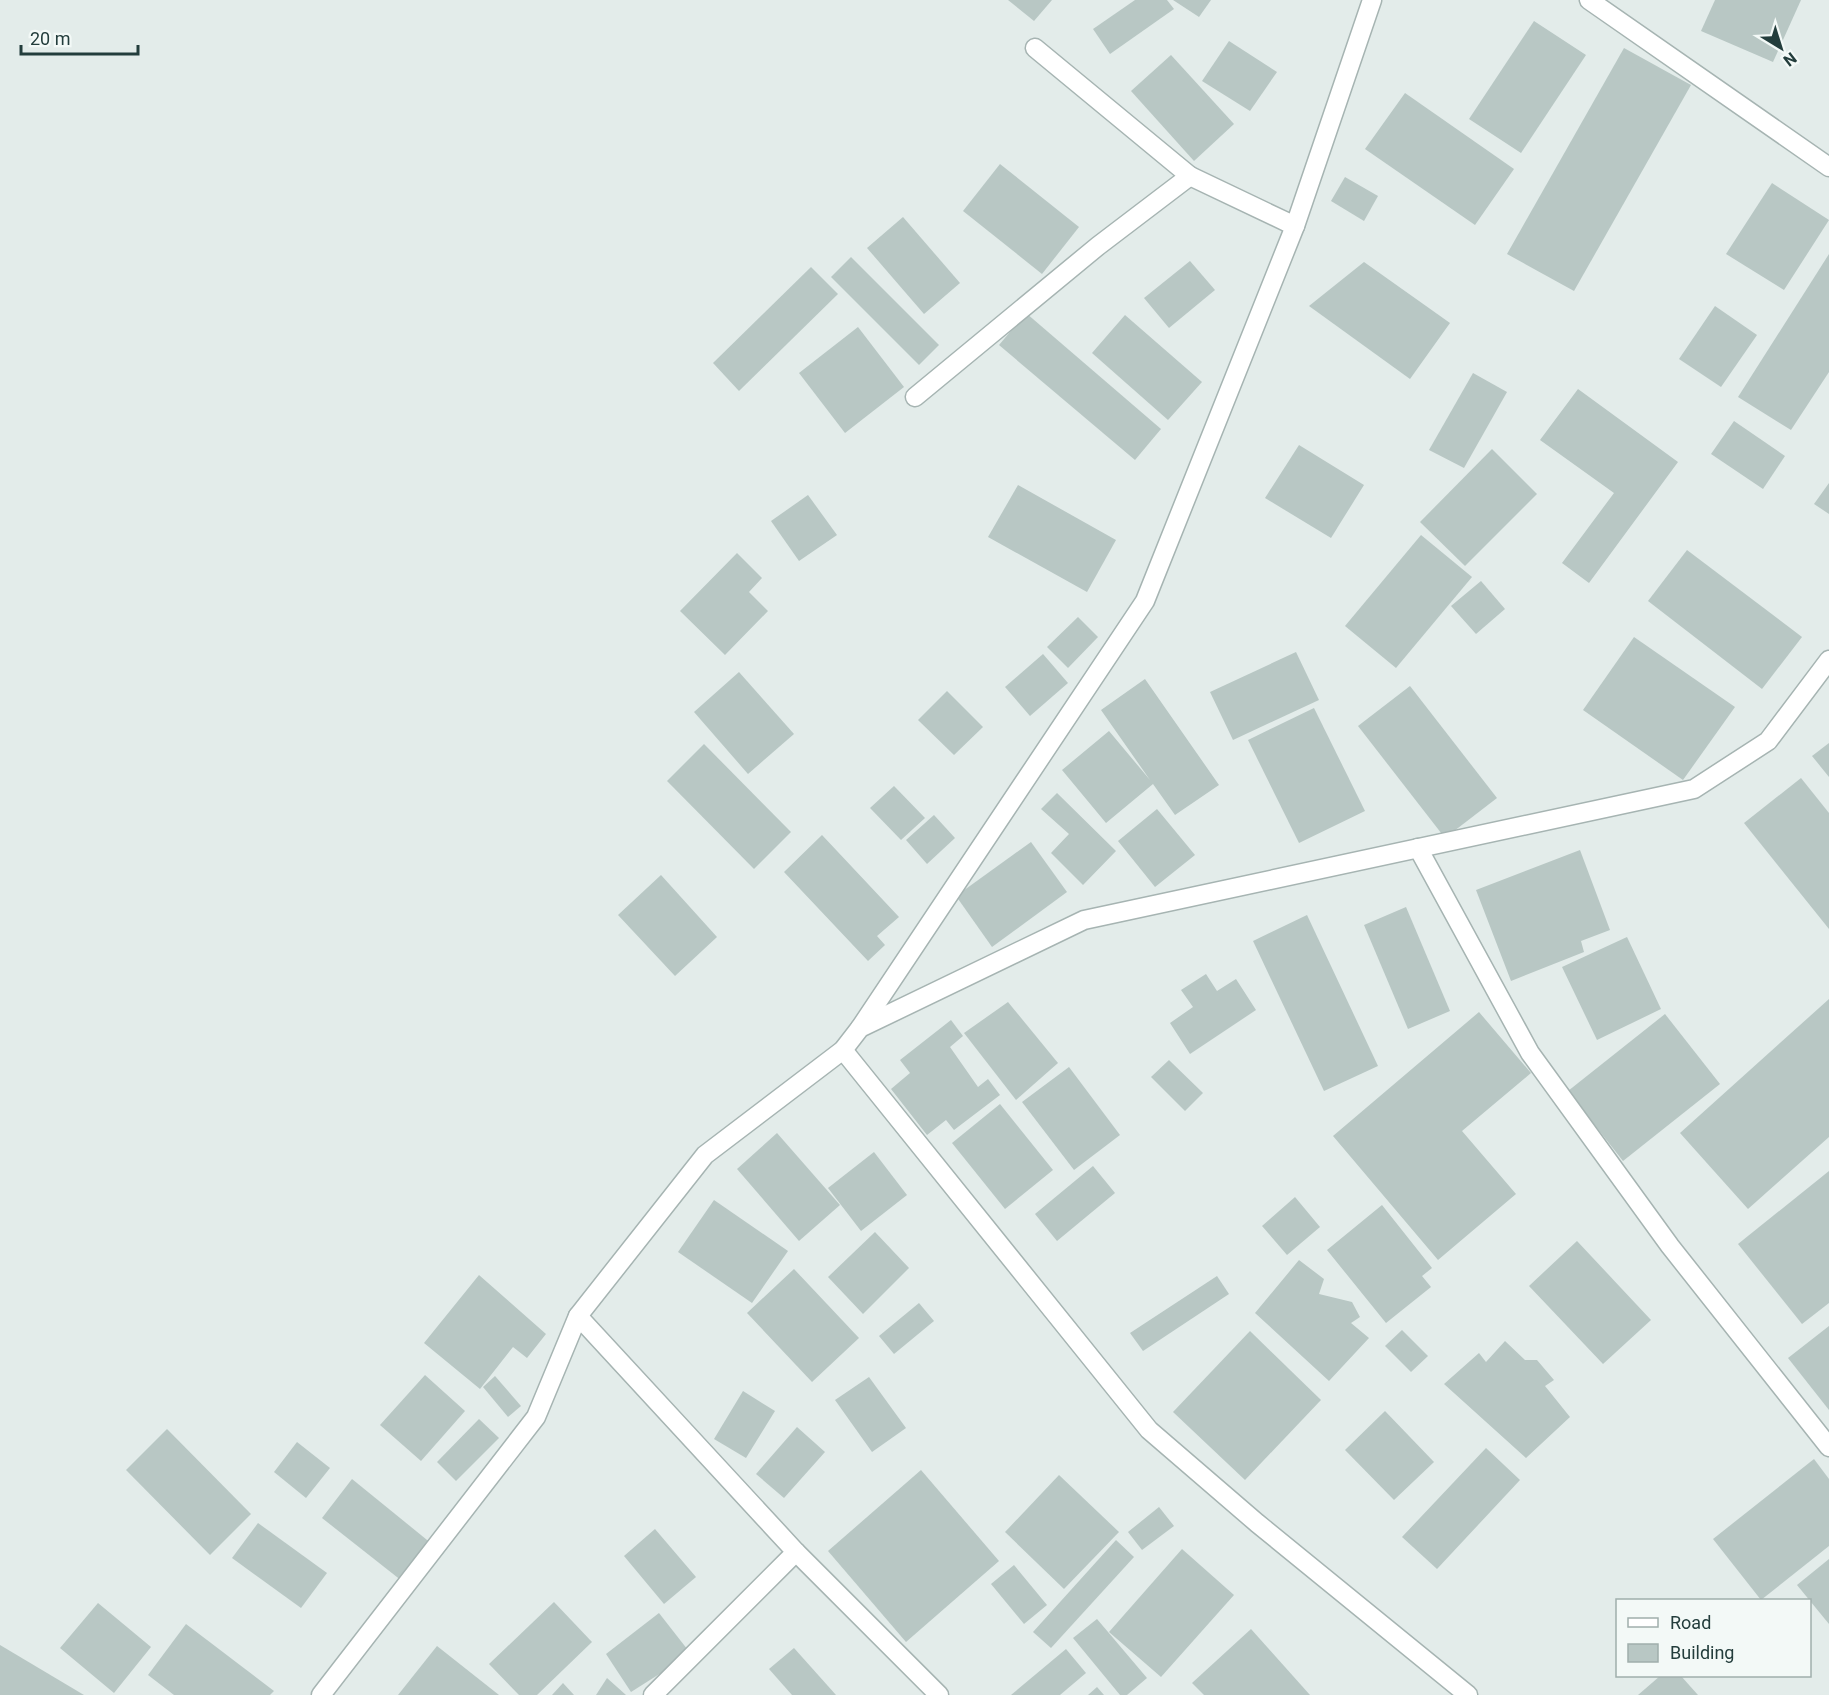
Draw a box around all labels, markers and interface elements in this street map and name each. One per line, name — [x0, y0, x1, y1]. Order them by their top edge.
scale bar — [21, 18, 138, 56]
north arrow — [1751, 18, 1811, 78]
text: 20 m — [30, 28, 70, 49]
text: N — [1780, 48, 1800, 70]
legend — [1616, 1599, 1811, 1677]
text: Road — [1670, 1612, 1711, 1633]
text: Building — [1670, 1642, 1734, 1663]

